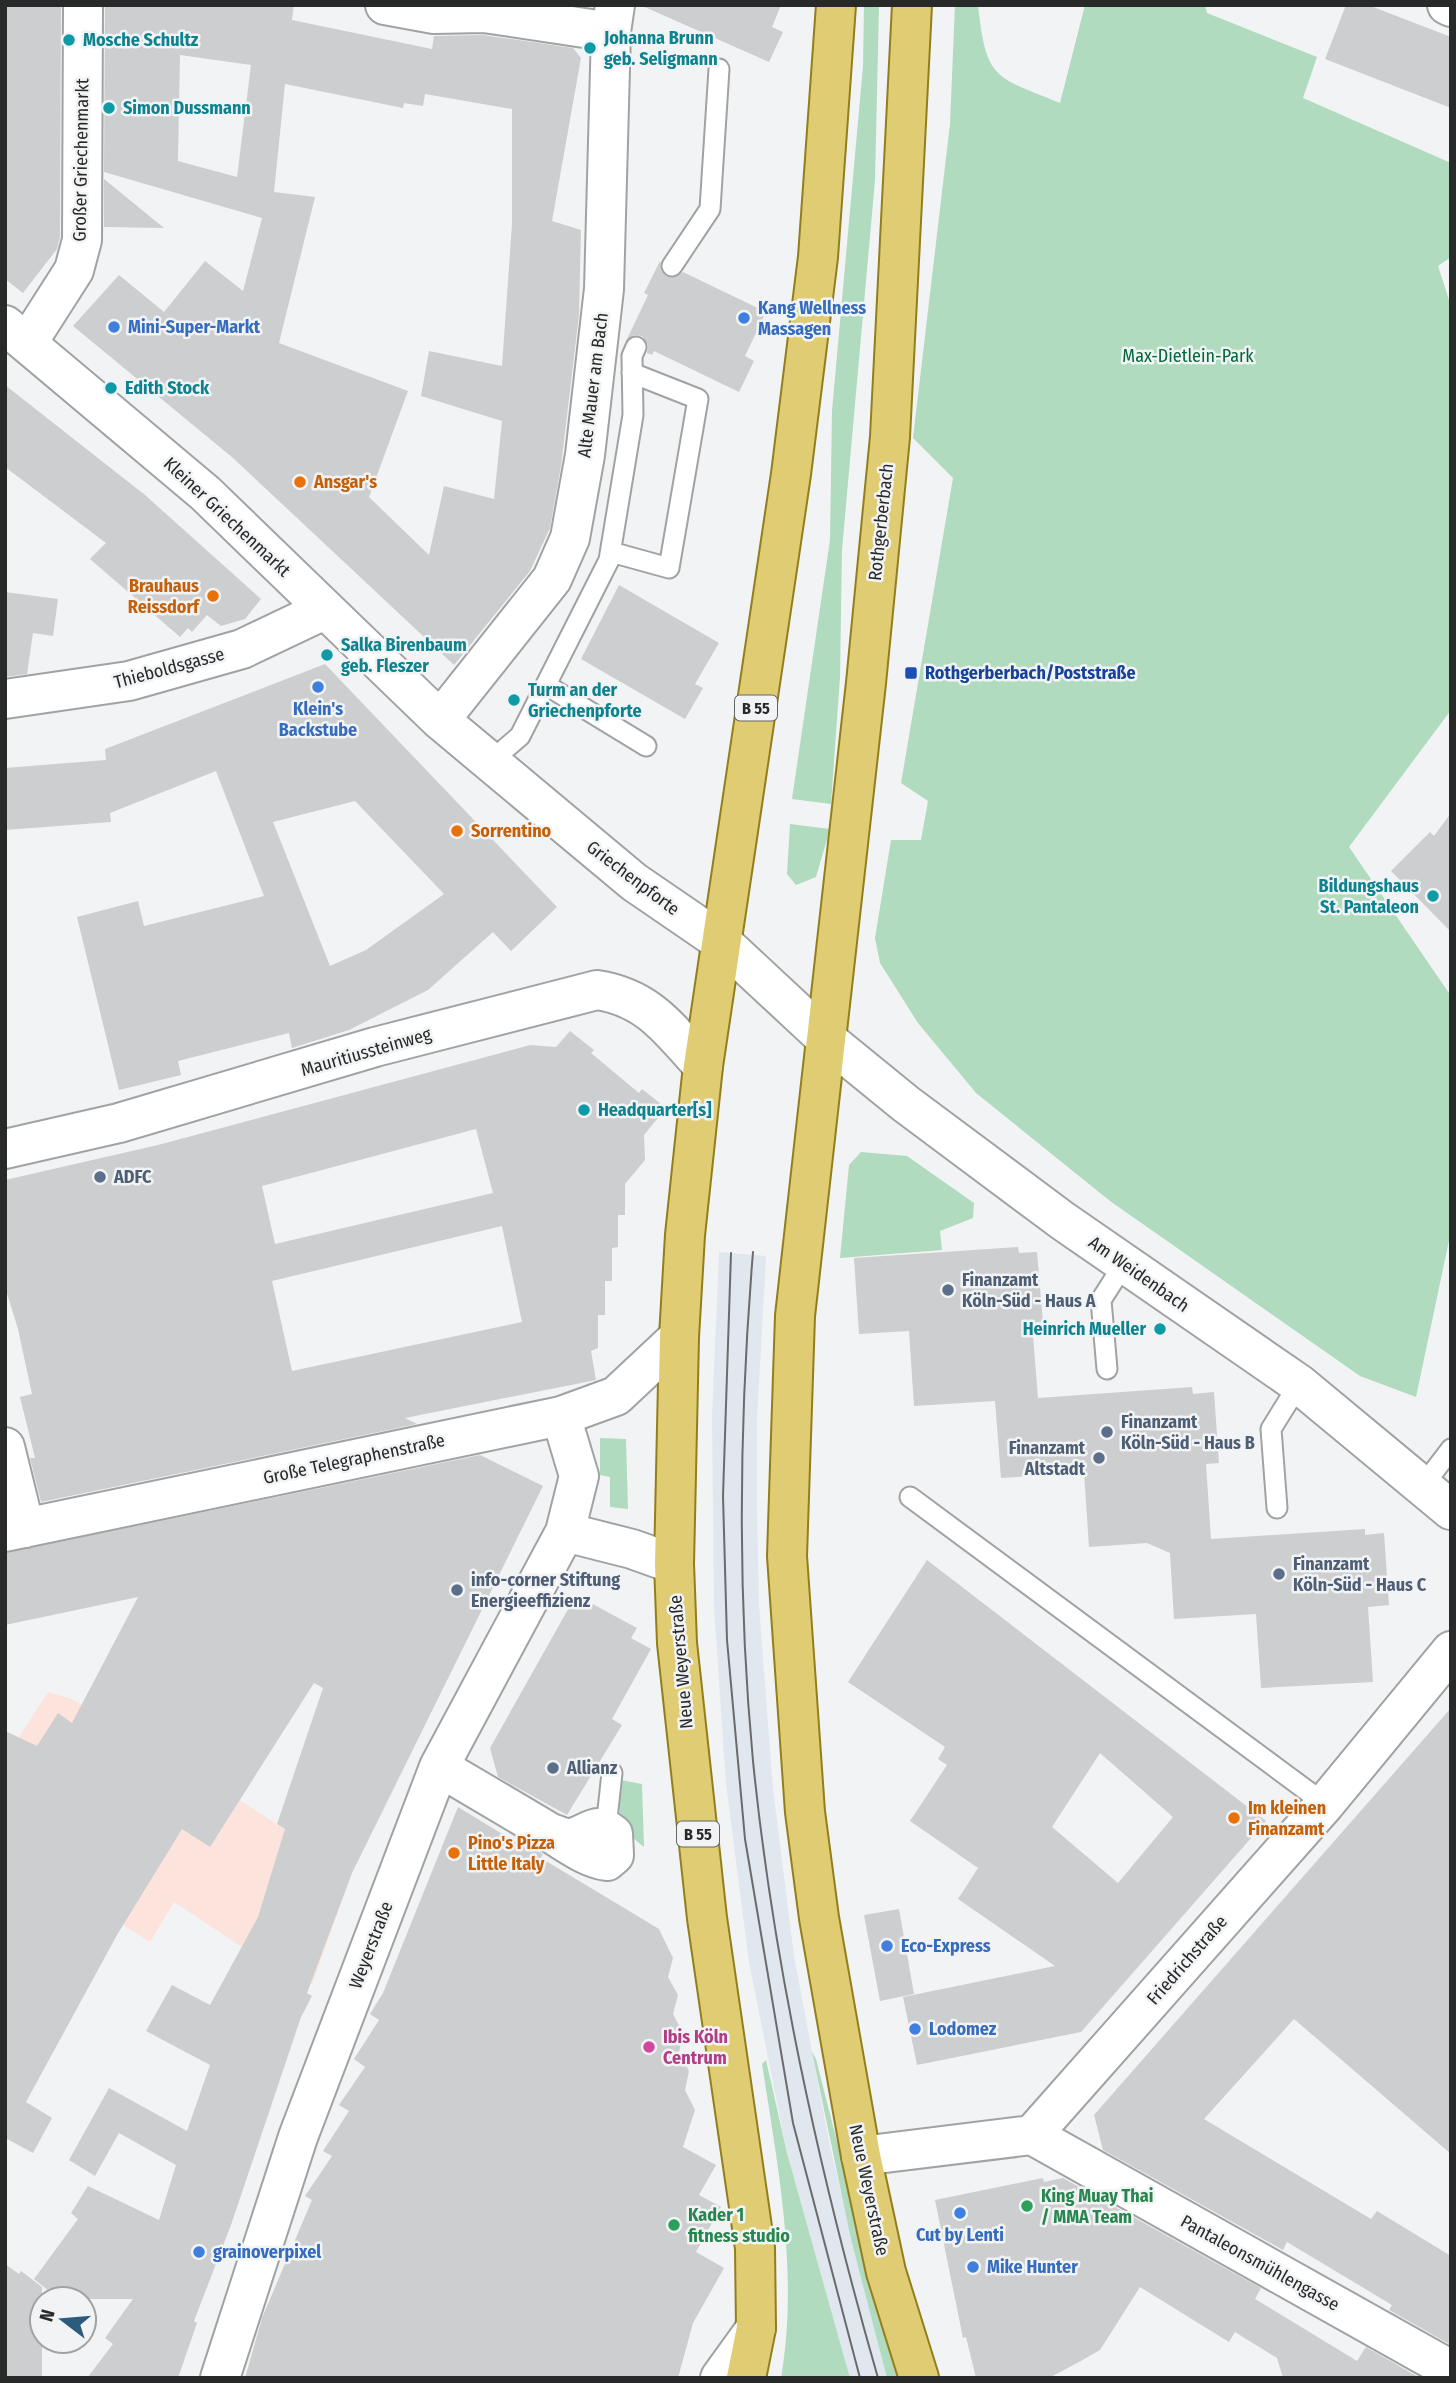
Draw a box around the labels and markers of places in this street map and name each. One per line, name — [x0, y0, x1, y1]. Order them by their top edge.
place label: Johanna Brunn geb. Seligmann — [603, 27, 718, 70]
place label: Mosche Schultz — [83, 29, 199, 51]
marker: Mosche Schultz — [61, 32, 77, 48]
marker: Johanna Brunn geb. Seligmann — [582, 40, 598, 56]
place label: Simon Dussmann — [123, 97, 251, 119]
marker: Simon Dussmann — [101, 100, 117, 116]
place label: Kang Wellness Massagen — [758, 297, 866, 340]
marker: Kang Wellness Massagen — [736, 310, 752, 326]
place label: Mini-Super-Markt — [128, 316, 261, 338]
marker: Mini-Super-Markt — [106, 319, 122, 335]
place label: Edith Stock — [125, 377, 210, 399]
marker: Edith Stock — [103, 380, 119, 396]
place label: Ansgar's — [313, 471, 377, 493]
marker: Ansgar's — [292, 474, 308, 490]
place label: Brauhaus Reissdorf — [128, 575, 201, 618]
marker: Brauhaus Reissdorf — [205, 588, 221, 604]
place label: Salka Birenbaum geb. Fleszer — [341, 634, 467, 677]
marker: Salka Birenbaum geb. Fleszer — [319, 647, 335, 663]
place label: Rothgerberbach/Poststraße — [925, 662, 1136, 684]
marker: Rothgerberbach/Poststraße — [903, 665, 919, 681]
marker: Klein's Backstube — [310, 679, 326, 695]
place label: Turm an der Griechenpforte — [528, 679, 642, 722]
marker: Turm an der Griechenpforte — [506, 692, 522, 708]
place label: Klein's Backstube — [279, 698, 357, 741]
place label: Sorrentino — [471, 820, 552, 842]
marker: Sorrentino — [449, 823, 465, 839]
place label: Bildungshaus St. Pantaleon — [1319, 875, 1419, 918]
marker: Bildungshaus St. Pantaleon — [1425, 888, 1441, 904]
place label: Headquarter[s] — [598, 1099, 712, 1121]
marker: Headquarter[s] — [576, 1102, 592, 1118]
place label: ADFC — [113, 1166, 152, 1188]
marker: ADFC — [92, 1169, 108, 1185]
place label: Finanzamt Köln-Süd - Haus A — [962, 1269, 1096, 1312]
marker: Finanzamt Köln-Süd - Haus A — [940, 1282, 956, 1298]
place label: Heinrich Mueller — [1023, 1318, 1146, 1340]
marker: Heinrich Mueller — [1152, 1321, 1168, 1337]
place label: Finanzamt Köln-Süd - Haus B — [1121, 1411, 1255, 1454]
marker: Finanzamt Köln-Süd - Haus B — [1099, 1424, 1115, 1440]
place label: Finanzamt Altstadt — [1009, 1437, 1086, 1480]
marker: Finanzamt Altstadt — [1091, 1450, 1107, 1466]
place label: Finanzamt Köln-Süd - Haus C — [1293, 1553, 1427, 1596]
marker: Finanzamt Köln-Süd - Haus C — [1271, 1566, 1287, 1582]
place label: info-corner Stiftung Energieeffizienz — [471, 1569, 620, 1612]
marker: info-corner Stiftung Energieeffizienz — [449, 1582, 465, 1598]
place label: Allianz — [566, 1757, 618, 1779]
marker: Allianz — [545, 1760, 561, 1776]
place label: Im kleinen Finanzamt — [1248, 1797, 1326, 1840]
marker: Im kleinen Finanzamt — [1226, 1810, 1242, 1826]
place label: Pino's Pizza Little Italy — [468, 1832, 555, 1875]
marker: Pino's Pizza Little Italy — [446, 1845, 462, 1861]
place label: Eco-Express — [901, 1935, 991, 1957]
marker: Eco-Express — [879, 1938, 895, 1954]
place label: Lodomez — [929, 2018, 997, 2040]
marker: Lodomez — [907, 2021, 923, 2037]
place label: Ibis Köln Centrum — [663, 2026, 728, 2069]
marker: Ibis Köln Centrum — [641, 2039, 657, 2055]
place label: King Muay Thai / MMA Team — [1041, 2185, 1153, 2228]
marker: King Muay Thai / MMA Team — [1019, 2198, 1035, 2214]
place label: Kader 1 fitness studio — [688, 2204, 790, 2247]
marker: Cut by Lenti — [952, 2205, 968, 2221]
marker: Kader 1 fitness studio — [666, 2217, 682, 2233]
place label: Cut by Lenti — [916, 2224, 1004, 2246]
place label: grainoverpixel — [213, 2241, 321, 2263]
marker: grainoverpixel — [191, 2244, 207, 2260]
place label: Mike Hunter — [987, 2256, 1078, 2278]
marker: Mike Hunter — [965, 2259, 981, 2275]

